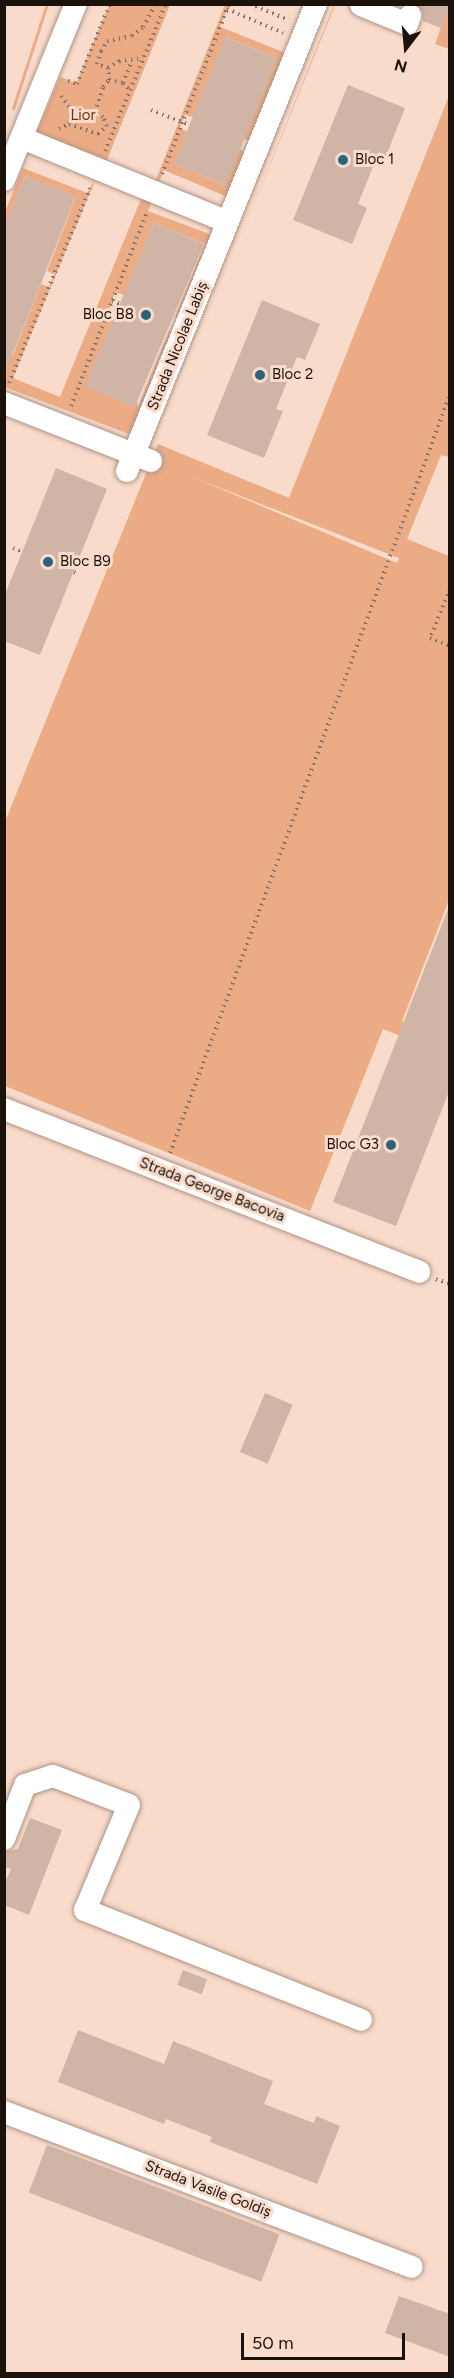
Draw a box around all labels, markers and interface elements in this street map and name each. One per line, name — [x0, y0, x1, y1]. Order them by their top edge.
north arrow — [376, 18, 436, 78]
text: N — [392, 55, 409, 77]
park label: Lior — [70, 107, 96, 125]
place label: Bloc 1 — [355, 151, 394, 169]
marker: Bloc 1 — [336, 153, 350, 167]
street label: Strada Nicolae Labiș — [144, 279, 212, 413]
place label: Bloc B8 — [83, 306, 134, 324]
marker: Bloc B8 — [139, 308, 153, 322]
place label: Bloc 2 — [272, 366, 313, 384]
marker: Bloc 2 — [253, 368, 267, 382]
place label: Bloc B9 — [60, 553, 111, 571]
marker: Bloc B9 — [41, 555, 55, 569]
place label: Bloc G3 — [326, 1136, 379, 1154]
marker: Bloc G3 — [384, 1138, 398, 1152]
street label: Strada George Bacovia — [137, 1154, 287, 1226]
street label: Strada Vasile Goldiș — [142, 2157, 274, 2221]
scale bar — [244, 2321, 408, 2359]
text: 50 m — [252, 2332, 294, 2354]

